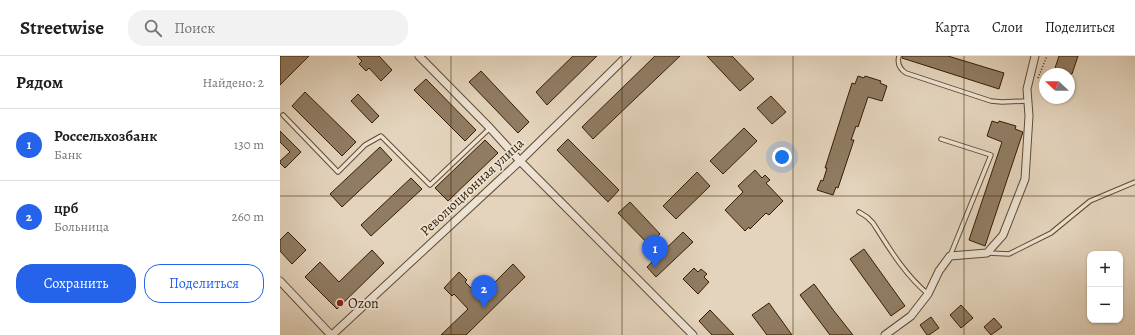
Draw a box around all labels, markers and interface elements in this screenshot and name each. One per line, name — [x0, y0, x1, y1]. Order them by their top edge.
search box — [128, 10, 408, 46]
text: Streetwise — [20, 15, 104, 41]
icon: search — [142, 17, 164, 39]
text: Поиск — [174, 18, 215, 38]
text: Карта — [935, 18, 970, 37]
text: Слои — [992, 18, 1023, 37]
text: Поделиться — [1045, 18, 1115, 37]
north arrow — [1039, 68, 1075, 104]
text: Рядом — [16, 71, 63, 94]
text: Найдено: 2 — [203, 74, 264, 91]
text: Россельхозбанк — [54, 126, 157, 146]
street label: Революционная улица — [416, 133, 528, 240]
text: 1 — [27, 136, 31, 153]
text: 130 m — [234, 136, 264, 153]
text: Банк — [54, 146, 82, 163]
your location — [772, 147, 792, 167]
text: црб — [54, 198, 78, 218]
text: 2 — [26, 208, 32, 225]
text: 260 m — [231, 208, 264, 225]
text: Больница — [54, 218, 109, 235]
pin: 1 — [642, 235, 668, 268]
map controls — [1087, 251, 1123, 323]
button: + — [1087, 251, 1123, 287]
button: Сохранить — [16, 264, 136, 303]
button: Поделиться — [144, 264, 264, 303]
pin: 2 — [471, 275, 497, 308]
button: − — [1087, 287, 1123, 323]
place label: Ozon — [348, 294, 379, 313]
marker: Ozon — [335, 298, 345, 308]

